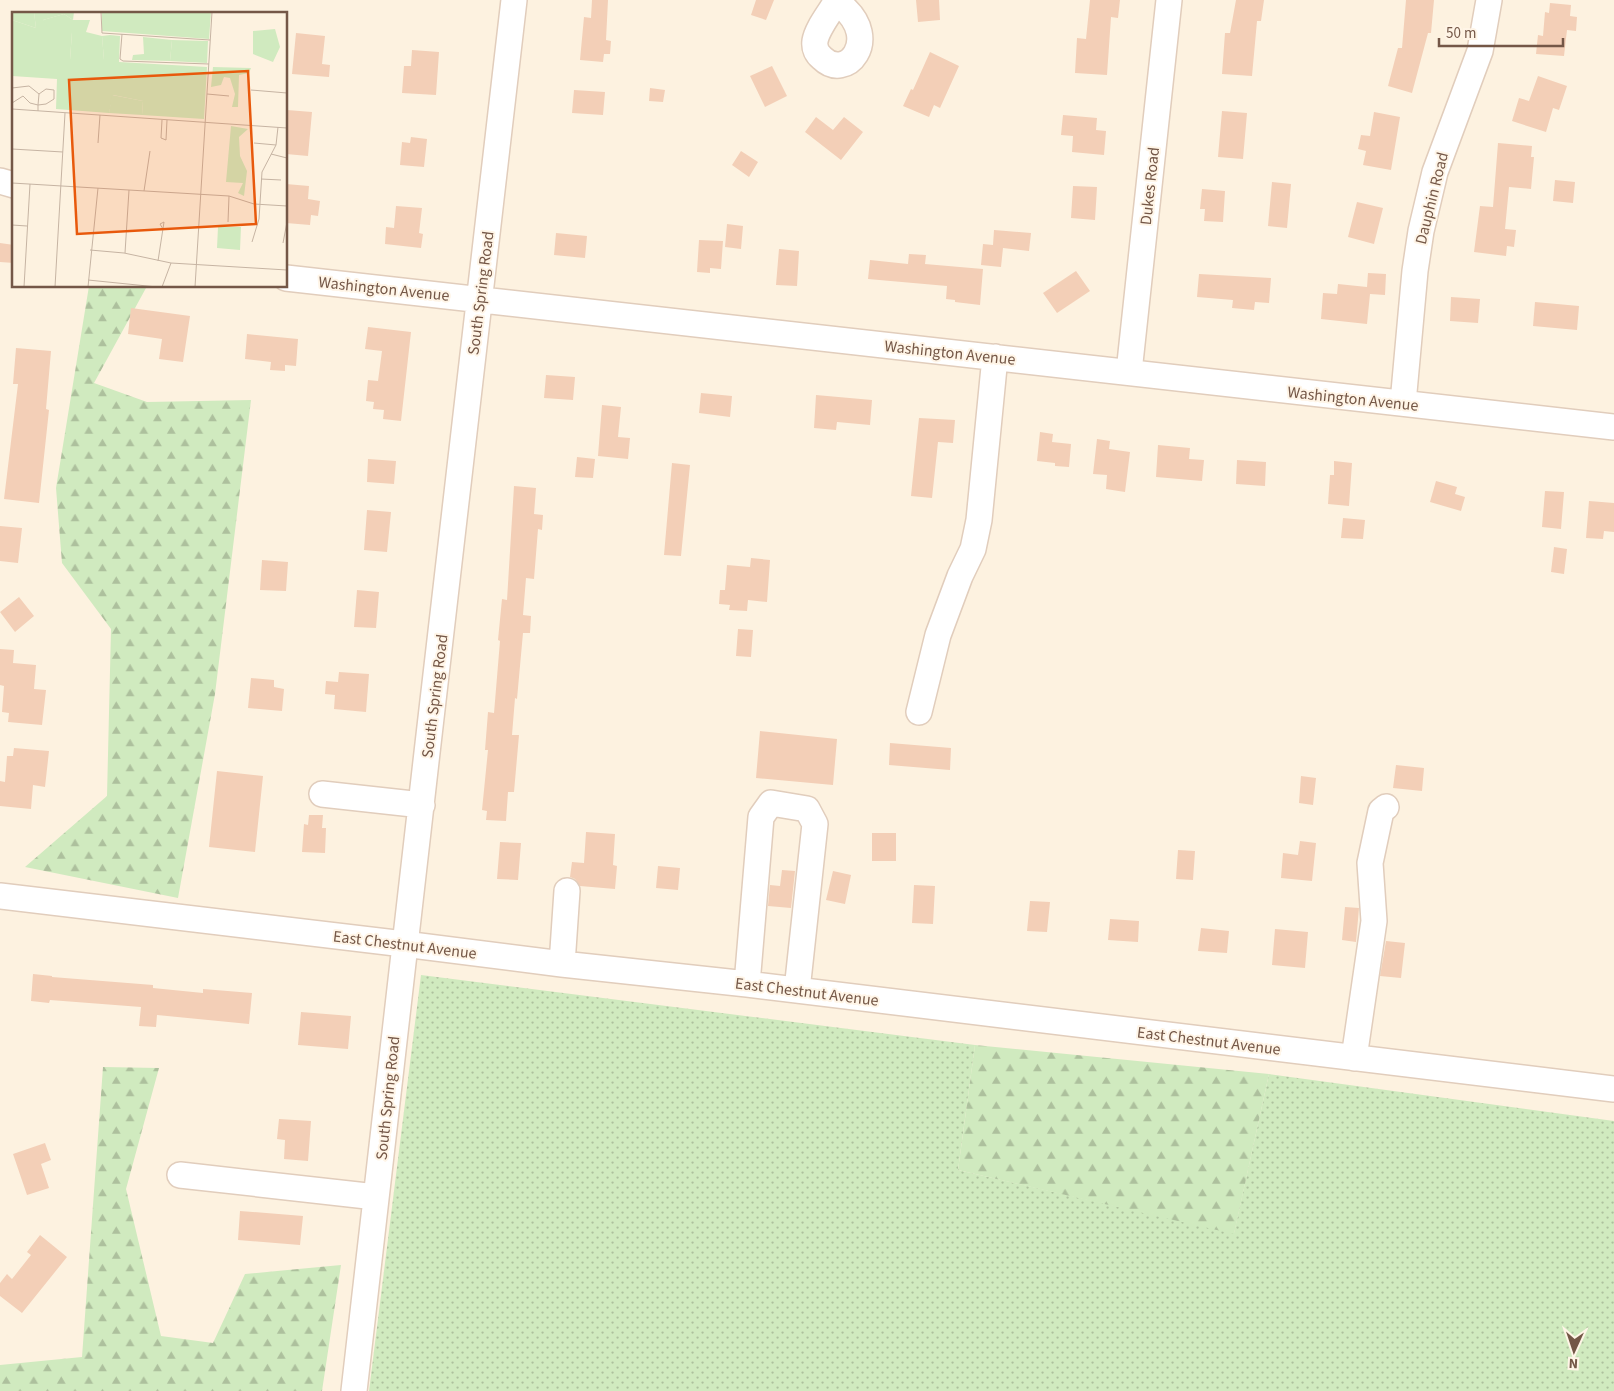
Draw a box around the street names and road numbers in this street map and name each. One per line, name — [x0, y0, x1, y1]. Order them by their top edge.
street label: Dukes Road — [1135, 146, 1165, 226]
street label: Dauphin Road — [1410, 150, 1454, 247]
street label: South Spring Road — [462, 230, 499, 356]
street label: Washington Avenue — [317, 271, 451, 307]
street label: Washington Avenue — [883, 335, 1017, 371]
street label: Washington Avenue — [1286, 381, 1420, 417]
street label: South Spring Road — [416, 633, 453, 759]
street label: East Chestnut Avenue — [332, 925, 478, 965]
street label: East Chestnut Avenue — [734, 972, 880, 1012]
street label: East Chestnut Avenue — [1136, 1021, 1282, 1061]
street label: South Spring Road — [371, 1035, 405, 1161]

